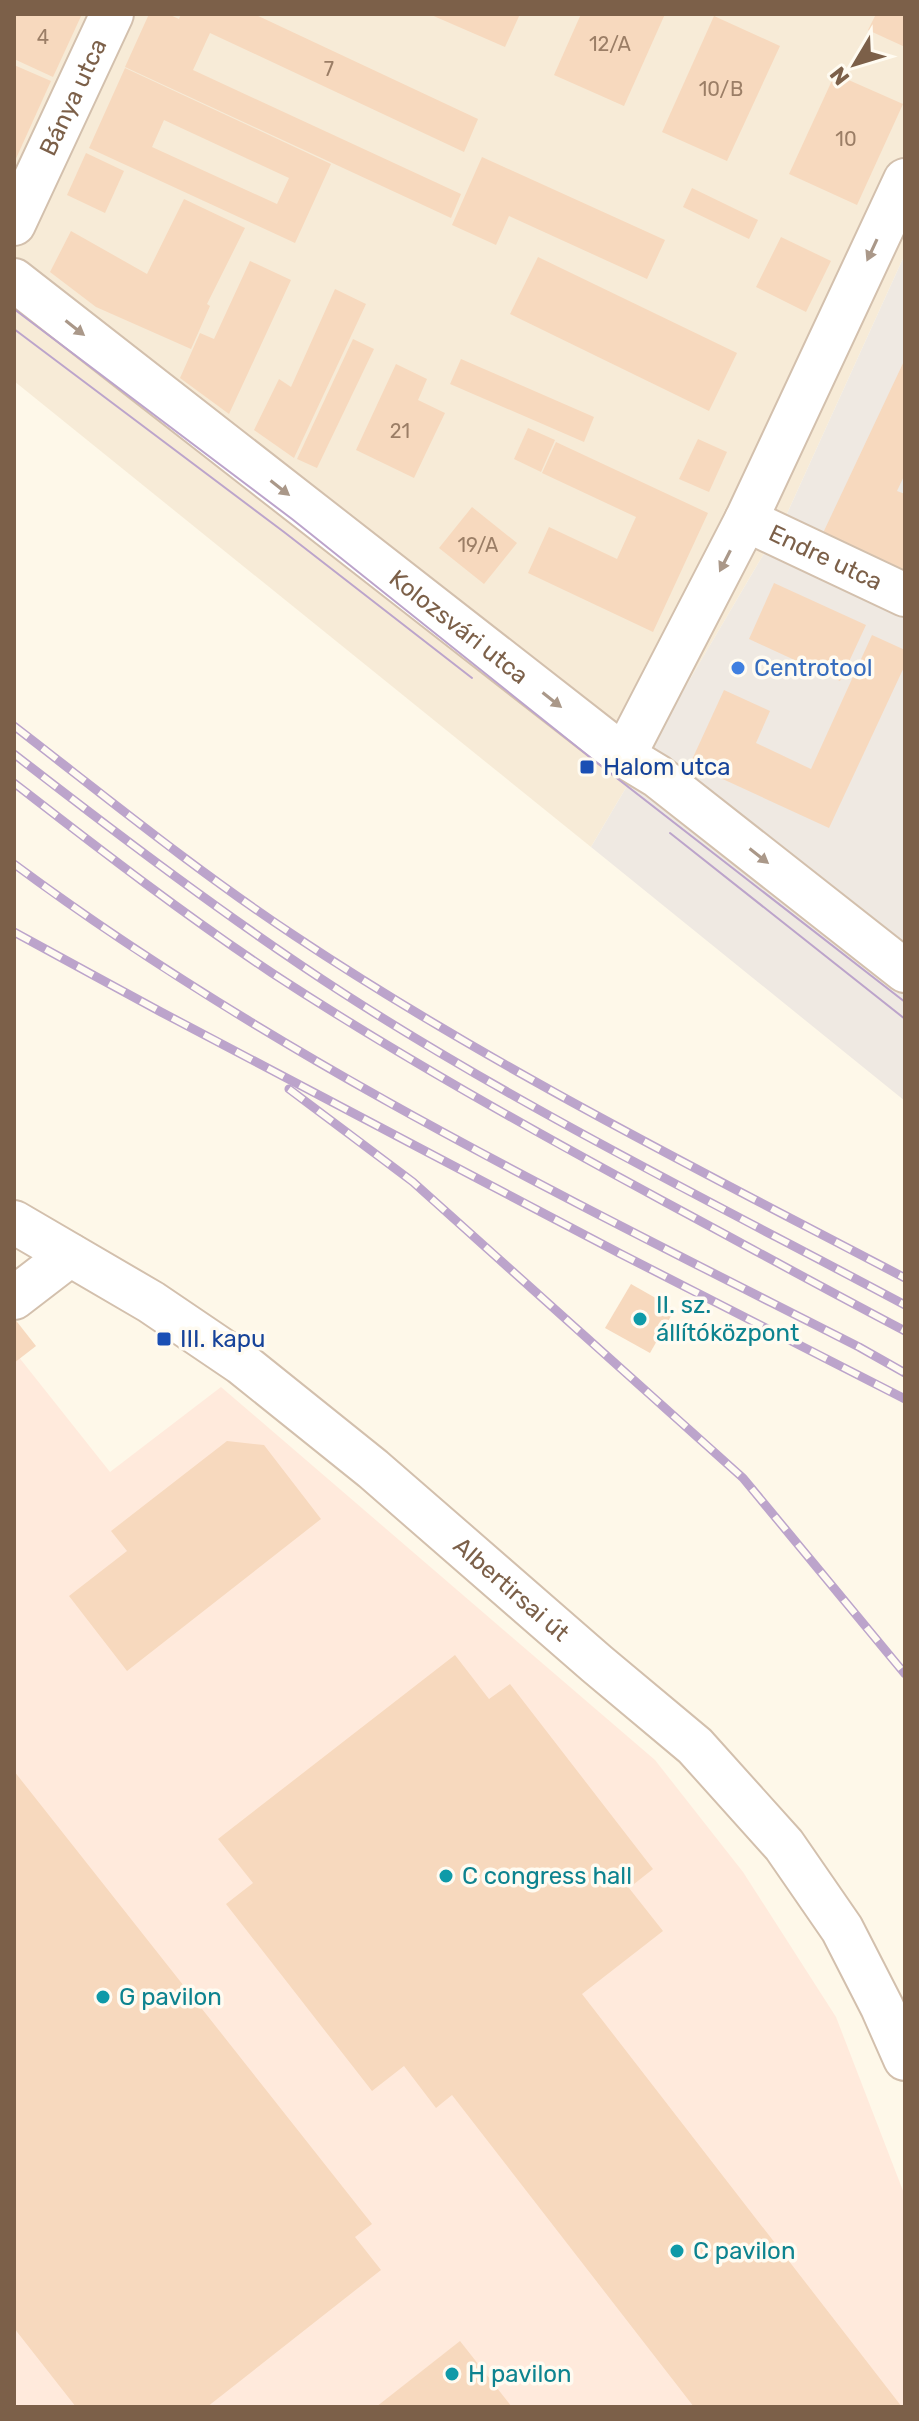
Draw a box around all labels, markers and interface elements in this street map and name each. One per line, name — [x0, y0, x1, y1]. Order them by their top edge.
north arrow — [815, 24, 895, 104]
house number: 4 — [37, 25, 49, 49]
house number: 12/A — [589, 32, 631, 56]
street label: Bánya utca — [34, 34, 112, 160]
house number: 7 — [324, 57, 334, 81]
text: N — [824, 61, 855, 91]
house number: 10/B — [699, 77, 743, 101]
house number: 10 — [835, 127, 857, 151]
one-way arrow — [865, 239, 879, 262]
one-way arrow — [65, 319, 86, 336]
house number: 21 — [390, 419, 410, 443]
one-way arrow — [270, 479, 290, 496]
street label: Endre utca — [764, 519, 887, 596]
house number: 19/A — [457, 533, 499, 557]
one-way arrow — [718, 550, 731, 573]
street label: Kolozsvári utca — [384, 564, 534, 690]
place label: Centrotool — [754, 654, 873, 682]
marker: Centrotool — [729, 659, 747, 677]
one-way arrow — [542, 691, 562, 707]
place label: Halom utca — [603, 753, 731, 781]
marker: Halom utca — [578, 758, 596, 776]
one-way arrow — [749, 848, 769, 864]
place label: II. sz. állítóközpont — [656, 1291, 799, 1347]
marker: II. sz. állítóközpont — [631, 1310, 649, 1328]
place label: III. kapu — [180, 1325, 266, 1353]
marker: III. kapu — [155, 1330, 173, 1348]
street label: Albertirsai út — [448, 1531, 575, 1647]
place label: C congress hall — [462, 1862, 632, 1890]
marker: C congress hall — [437, 1867, 455, 1885]
place label: G pavilon — [119, 1983, 222, 2011]
marker: G pavilon — [94, 1988, 112, 2006]
place label: C pavilon — [693, 2237, 795, 2265]
marker: C pavilon — [668, 2242, 686, 2260]
place label: H pavilon — [468, 2360, 572, 2388]
marker: H pavilon — [443, 2365, 461, 2383]

